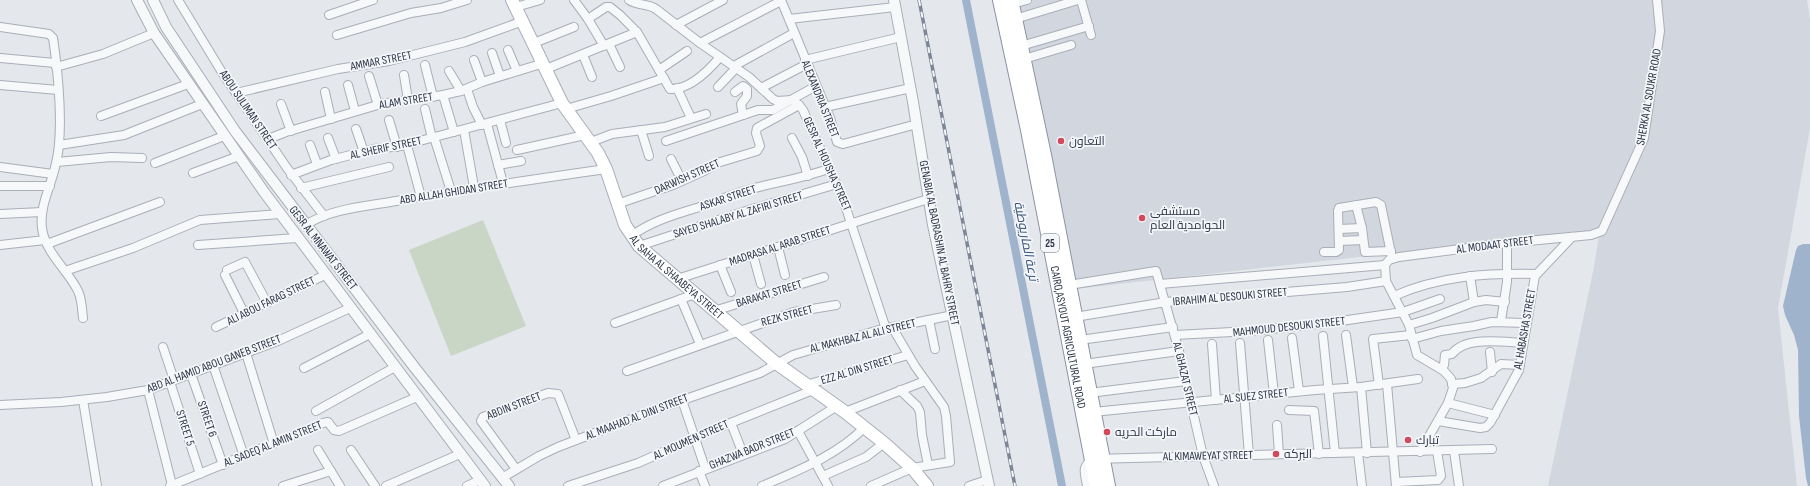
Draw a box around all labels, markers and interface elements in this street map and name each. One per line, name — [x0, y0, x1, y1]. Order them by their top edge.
street label: SHERKA AL SOUKR ROAD — [1633, 47, 1665, 146]
street label: AMMAR STREET — [348, 48, 413, 74]
street label: ALEXANDRIA STREET — [797, 57, 842, 140]
street label: ABOU SULIMAN STREET — [215, 67, 280, 153]
street label: ALAM STREET — [377, 89, 434, 113]
street label: GESR AL HOUSHA STREET — [800, 115, 855, 214]
street label: AL SHERIF STREET — [348, 133, 423, 163]
place label: التعاون — [1069, 134, 1105, 149]
marker: التعاون — [1056, 136, 1066, 146]
street label: DARWISH STREET — [652, 156, 722, 198]
street label: GENABIA AL BADRASHIN AL BAHRY STREET — [916, 159, 962, 327]
street label: ABD ALLAH GHIDAN STREET — [398, 176, 509, 208]
street label: ASKAR STREET — [697, 182, 758, 214]
street label: SAYED SHALABY AL ZAFIRI STREET — [671, 188, 805, 242]
water label: ترعة الماريوطية — [1010, 200, 1042, 285]
street label: GESR AL MNAWAT STREET — [286, 203, 360, 293]
place label: مستشفى الحوامدية العام — [1150, 204, 1225, 233]
marker: مستشفى الحوامدية العام — [1137, 213, 1147, 223]
street label: MADRASA AL ARAB STREET — [727, 223, 833, 269]
street label: AL SAHA AL SHAABEYA STREET — [626, 231, 727, 322]
street label: AL MODAAT STREET — [1455, 233, 1534, 257]
road number: 25 — [1041, 234, 1059, 252]
street label: CAIRO,ASYOUT AGRICULTURAL ROAD — [1047, 265, 1089, 410]
street label: ALI ABOU FARAG STREET — [223, 273, 318, 329]
street label: BARAKAT STREET — [734, 277, 804, 311]
street label: IBRAHIM AL DESOUKI STREET — [1172, 285, 1288, 309]
street label: AL HABASHA STREET — [1510, 287, 1539, 372]
street label: REZK STREET — [759, 302, 815, 330]
street label: MAHMOUD DESOUKI STREET — [1232, 314, 1346, 340]
street label: AL MAKHBAZ AL ALI STREET — [808, 316, 917, 357]
street label: ABD AL HAMID ABOU GANEB STREET — [144, 331, 283, 397]
street label: AL GHAZAT STREET — [1169, 340, 1201, 418]
street label: EZZ AL DIN STREET — [819, 352, 895, 388]
street label: AL SUEZ STREET — [1222, 385, 1289, 407]
street label: ABDIN STREET — [484, 389, 543, 424]
street label: AL MAAHAD AL DINI STREET — [583, 390, 690, 444]
street label: STREET 6 — [194, 399, 220, 439]
street label: STREET 5 — [172, 408, 198, 448]
street label: AL SADEQ AL AMIN STREET — [221, 417, 324, 471]
street label: AL MOUMEN STREET — [650, 417, 731, 464]
street label: GHAZWA BADR STREET — [707, 425, 797, 473]
place label: ماركت الحريه — [1115, 425, 1177, 440]
marker: ماركت الحريه — [1102, 427, 1112, 437]
place label: تبارك — [1416, 433, 1440, 448]
marker: تبارك — [1403, 435, 1413, 445]
place label: البركه — [1284, 447, 1312, 462]
street label: AL KIMAWEYAT STREET — [1162, 448, 1253, 464]
marker: البركه — [1271, 449, 1281, 459]

